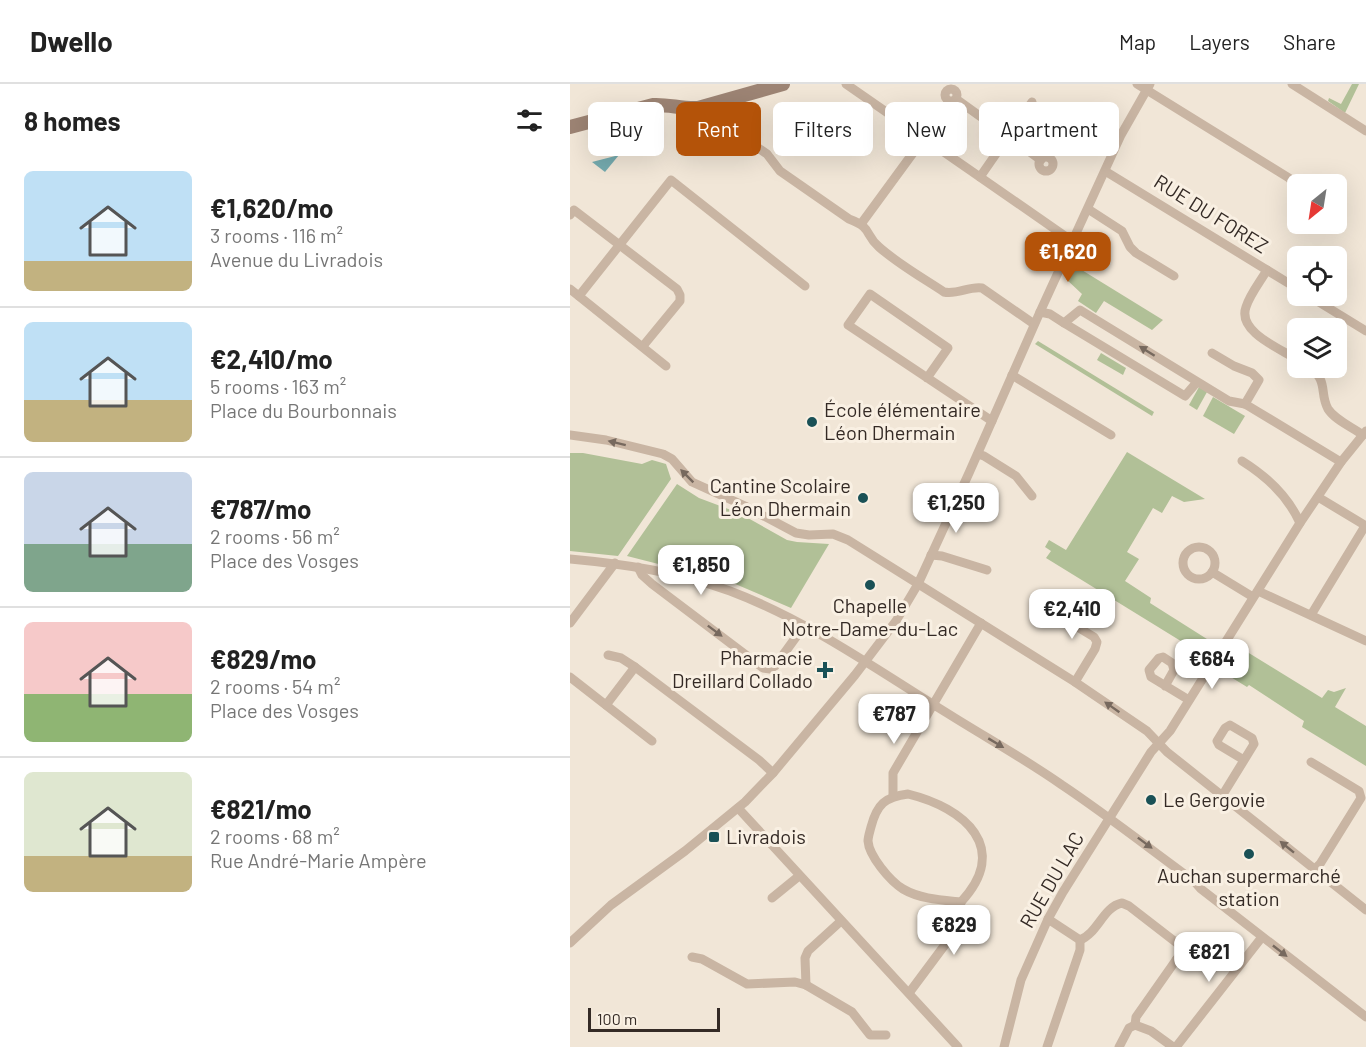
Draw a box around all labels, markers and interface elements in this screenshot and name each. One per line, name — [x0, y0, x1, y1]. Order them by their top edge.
text: Dwello — [30, 24, 113, 58]
text: Map — [1119, 29, 1156, 54]
text: Layers — [1189, 29, 1250, 54]
text: Share — [1283, 29, 1336, 54]
chip: Buy — [588, 102, 664, 156]
chip: Rent — [676, 102, 761, 156]
chip: Filters — [773, 102, 873, 156]
chip: New — [885, 102, 967, 156]
chip: Apartment — [979, 102, 1119, 156]
icon: filters — [513, 104, 546, 137]
text: 8 homes — [24, 105, 121, 136]
street label: RUE DU FOREZ — [1150, 169, 1273, 258]
north arrow — [1287, 174, 1347, 234]
map controls — [1287, 174, 1347, 378]
text: €1,620/mo — [210, 192, 334, 223]
icon: home — [72, 195, 144, 267]
text: 3 rooms · 116 m² — [210, 223, 343, 247]
pin: €1,620 — [1019, 232, 1117, 283]
text: €1,620 — [1039, 239, 1097, 263]
button: locate — [1287, 246, 1347, 306]
text: Avenue du Livradois — [210, 247, 383, 271]
button: layers — [1287, 318, 1347, 378]
text: €2,410/mo — [210, 343, 333, 374]
icon: home — [72, 346, 144, 418]
one-way arrow — [1139, 346, 1155, 357]
text: 5 rooms · 163 m² — [210, 374, 346, 398]
place label: École élémentaire Léon Dhermain — [824, 397, 981, 444]
text: Place du Bourbonnais — [210, 398, 397, 422]
marker: École élémentaire Léon Dhermain — [805, 415, 819, 429]
one-way arrow — [607, 437, 626, 447]
one-way arrow — [680, 469, 694, 484]
place label: Cantine Scolaire Léon Dhermain — [710, 473, 851, 520]
pin: €1,250 — [907, 483, 1005, 534]
text: €1,250 — [927, 490, 985, 514]
marker: Cantine Scolaire Léon Dhermain — [856, 491, 870, 505]
text: €787/mo — [210, 493, 311, 524]
icon: home — [72, 496, 144, 568]
text: 2 rooms · 56 m² — [210, 524, 340, 548]
pin: €1,850 — [652, 545, 750, 596]
text: Place des Vosges — [210, 548, 359, 572]
text: €1,850 — [672, 552, 730, 576]
marker: Chapelle Notre-Dame-du-Lac — [863, 578, 877, 592]
pin: €2,410 — [1023, 589, 1121, 640]
place label: Chapelle Notre-Dame-du-Lac — [782, 593, 958, 640]
text: €2,410 — [1043, 596, 1101, 620]
one-way arrow — [706, 625, 722, 637]
pin: €684 — [1176, 639, 1248, 690]
text: €829/mo — [210, 643, 317, 674]
place label: Pharmacie Dreillard Collado — [672, 645, 813, 692]
icon: home — [72, 646, 144, 718]
text: €684 — [1189, 646, 1235, 670]
marker: Pharmacie Dreillard Collado — [818, 663, 832, 677]
text: 2 rooms · 54 m² — [210, 674, 340, 698]
pin: €787 — [858, 694, 930, 745]
text: Place des Vosges — [210, 698, 359, 722]
text: €787 — [872, 701, 916, 725]
one-way arrow — [1105, 701, 1121, 713]
one-way arrow — [988, 737, 1004, 748]
place label: Le Gergovie — [1163, 787, 1265, 811]
text: €821/mo — [210, 793, 312, 824]
marker: Le Gergovie — [1144, 793, 1158, 807]
icon: home — [72, 796, 144, 868]
text: 2 rooms · 68 m² — [210, 824, 340, 848]
place label: Livradois — [726, 824, 806, 848]
street label: RUE DU LAC — [1014, 827, 1088, 932]
marker: Livradois — [707, 830, 721, 844]
one-way arrow — [1137, 837, 1153, 850]
one-way arrow — [1279, 841, 1295, 854]
marker: Auchan supermarché station — [1242, 847, 1256, 861]
text: Rue André-Marie Ampère — [210, 848, 427, 872]
place label: Auchan supermarché station — [1157, 863, 1341, 910]
pin: €829 — [918, 905, 990, 956]
text: €829 — [931, 912, 977, 936]
pin: €821 — [1173, 932, 1245, 983]
text: €821 — [1188, 939, 1230, 963]
one-way arrow — [1272, 945, 1288, 957]
scale bar — [588, 1005, 720, 1032]
text: 100 m — [597, 1009, 637, 1028]

